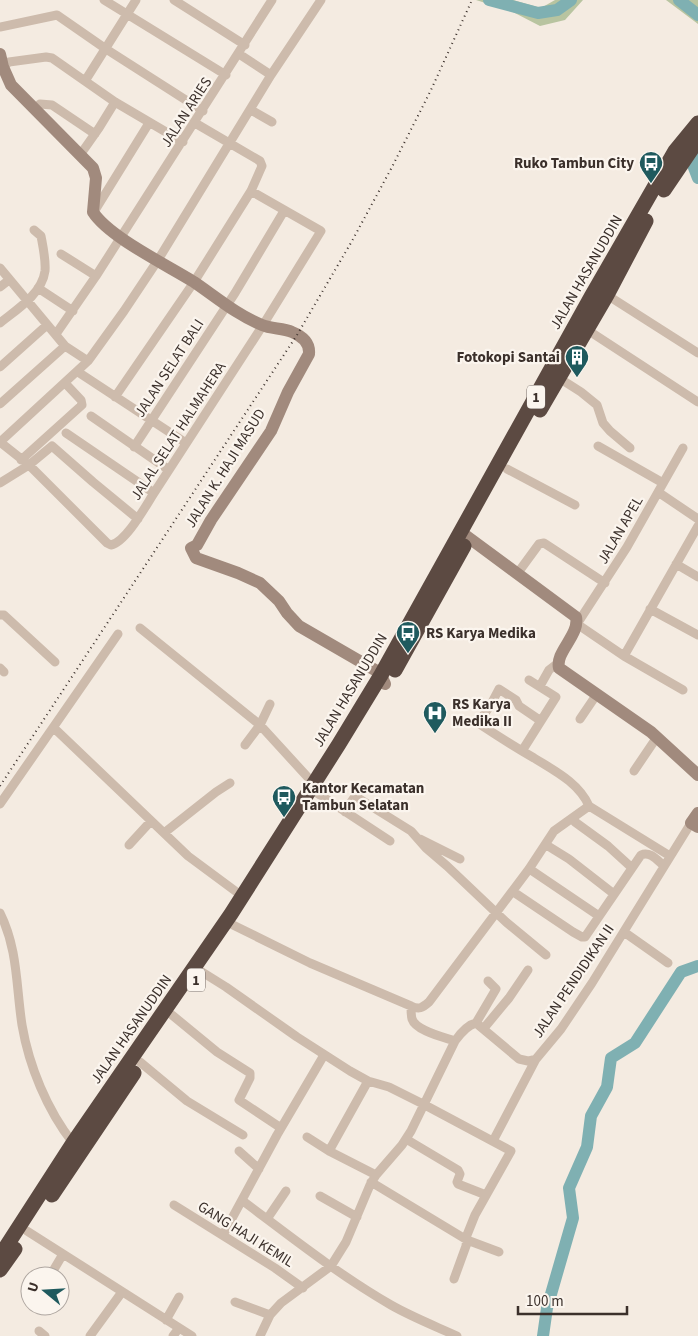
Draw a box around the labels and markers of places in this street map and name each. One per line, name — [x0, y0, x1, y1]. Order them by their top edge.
bus stop icon: Ruko Tambun City — [638, 150, 664, 184]
place label: Ruko Tambun City — [514, 153, 634, 174]
building icon: Fotokopi Santai — [564, 344, 590, 378]
place label: Fotokopi Santai — [457, 347, 560, 368]
bus stop icon: RS Karya Medika — [395, 620, 421, 654]
place label: RS Karya Medika — [426, 623, 536, 644]
place label: RS Karya Medika II — [452, 694, 512, 732]
hospital icon: RS Karya Medika II — [422, 700, 448, 734]
place label: Kantor Kecamatan Tambun Selatan — [302, 778, 424, 816]
bus stop icon: Kantor Kecamatan Tambun Selatan — [271, 784, 297, 818]

